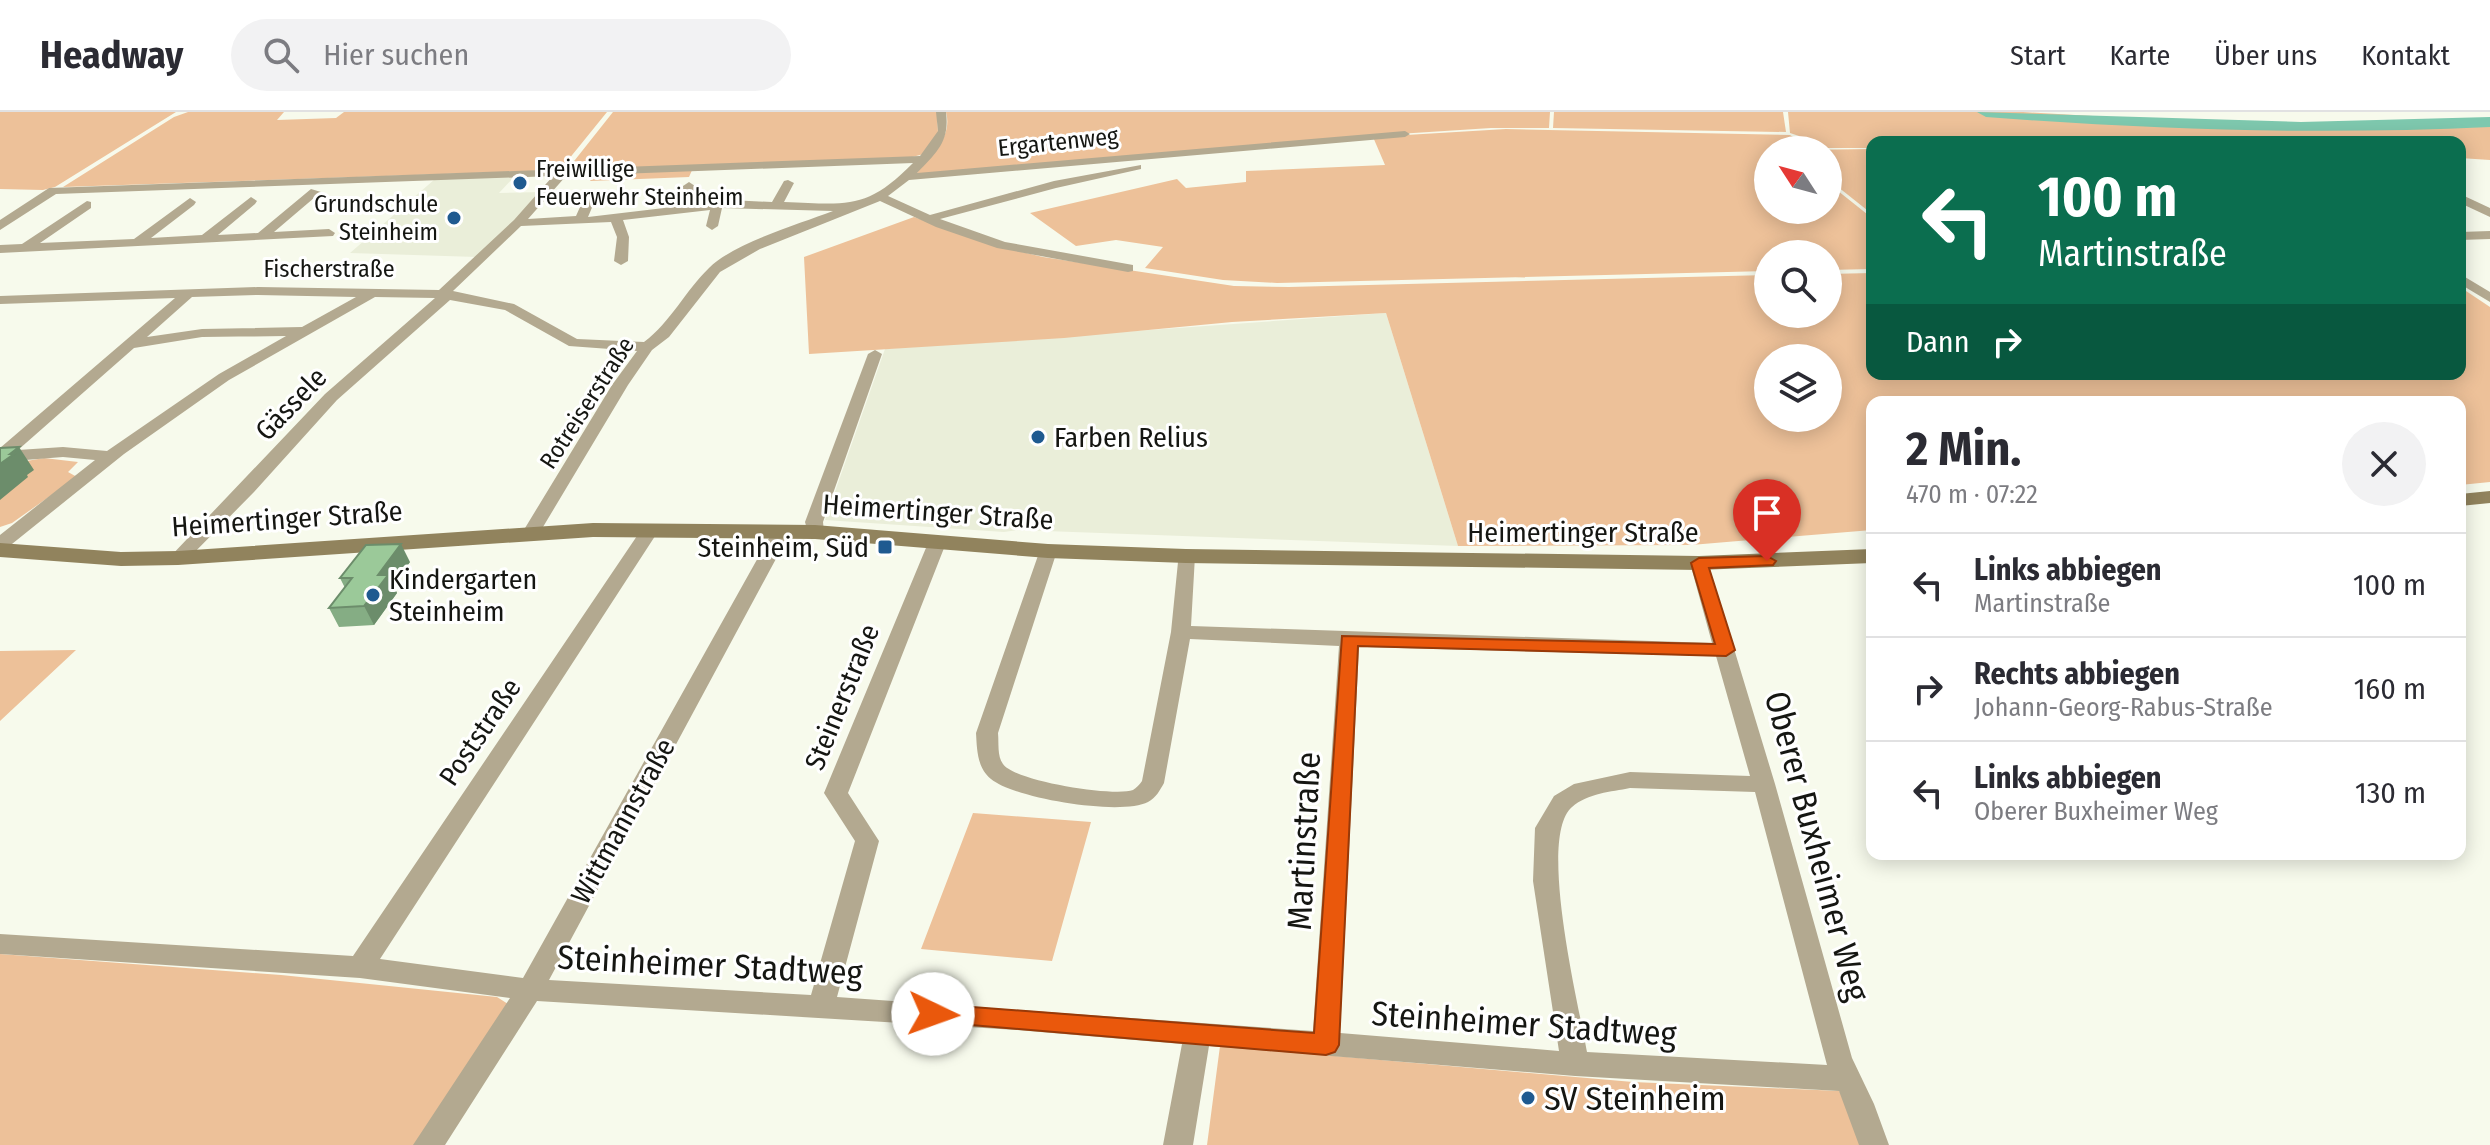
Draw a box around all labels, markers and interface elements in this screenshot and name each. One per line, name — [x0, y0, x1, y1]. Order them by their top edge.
search box — [231, 19, 791, 91]
text: Headway — [40, 32, 183, 78]
icon: search — [259, 33, 303, 77]
text: Hier suchen — [323, 37, 469, 73]
text: Start — [2010, 39, 2066, 72]
text: Karte — [2110, 39, 2170, 72]
text: Über uns — [2214, 39, 2317, 72]
text: Kontakt — [2361, 39, 2450, 72]
street label: Ergartenweg — [996, 122, 1120, 162]
north arrow — [1754, 136, 1842, 224]
map controls — [1754, 136, 1842, 432]
place label: Freiwillige Feuerwehr Steinheim — [536, 155, 744, 211]
text: 100 m — [2038, 164, 2177, 231]
icon: left — [1906, 168, 2010, 272]
marker: Freiwillige Feuerwehr Steinheim — [511, 174, 529, 192]
place label: Grundschule Steinheim — [314, 190, 438, 246]
marker: Grundschule Steinheim — [445, 209, 463, 227]
text: Martinstraße — [2038, 232, 2227, 276]
button: search — [1754, 240, 1842, 328]
street label: Fischerstraße — [263, 255, 395, 283]
icon: right — [1985, 320, 2029, 364]
text: Dann — [1906, 324, 1969, 360]
street label: Rotreiserstraße — [534, 332, 640, 474]
button: layers — [1754, 344, 1842, 432]
street label: Gässele — [249, 361, 333, 447]
text: 2 Min. — [1906, 420, 2021, 478]
place label: Farben Relius — [1054, 421, 1208, 454]
button: close — [2342, 422, 2426, 506]
marker: Farben Relius — [1029, 428, 1047, 446]
pin — [1733, 479, 1801, 561]
text: 470 m · 07:22 — [1906, 479, 2038, 510]
street label: Heimertinger Straße — [821, 487, 1055, 537]
icon: arrive — [1745, 491, 1789, 535]
street label: Heimertinger Straße — [170, 494, 404, 544]
street label: Heimertinger Straße — [1467, 516, 1699, 549]
place label: Steinheim, Süd — [698, 531, 869, 564]
marker: Steinheim, Süd — [876, 538, 894, 556]
text: Links abbiegen — [1974, 552, 2162, 588]
place label: Kindergarten Steinheim — [389, 563, 537, 628]
icon: left — [1906, 563, 1950, 607]
text: 100 m — [2353, 567, 2426, 603]
marker: Kindergarten Steinheim — [364, 586, 382, 604]
text: Martinstraße — [1974, 588, 2110, 619]
street label: Steinerstraße — [798, 619, 886, 775]
text: Rechts abbiegen — [1974, 656, 2180, 692]
icon: right — [1906, 667, 1950, 711]
text: 160 m — [2354, 671, 2426, 707]
street label: Poststraße — [432, 672, 528, 792]
street label: Oberer Buxheimer Weg — [1756, 687, 1878, 1005]
text: Johann-Georg-Rabus-Straße — [1974, 692, 2273, 723]
street label: Wittmannstraße — [564, 733, 682, 909]
street label: Martinstraße — [1279, 751, 1329, 931]
text: Links abbiegen — [1974, 760, 2162, 796]
icon: left — [1906, 771, 1950, 815]
text: 130 m — [2355, 775, 2426, 811]
text: Oberer Buxheimer Weg — [1974, 796, 2218, 827]
street label: Steinheimer Stadtweg — [556, 937, 864, 993]
position arrow — [891, 972, 975, 1056]
street label: Steinheimer Stadtweg — [1370, 993, 1678, 1055]
place label: SV Steinheim — [1544, 1078, 1726, 1119]
marker: SV Steinheim — [1519, 1089, 1537, 1107]

